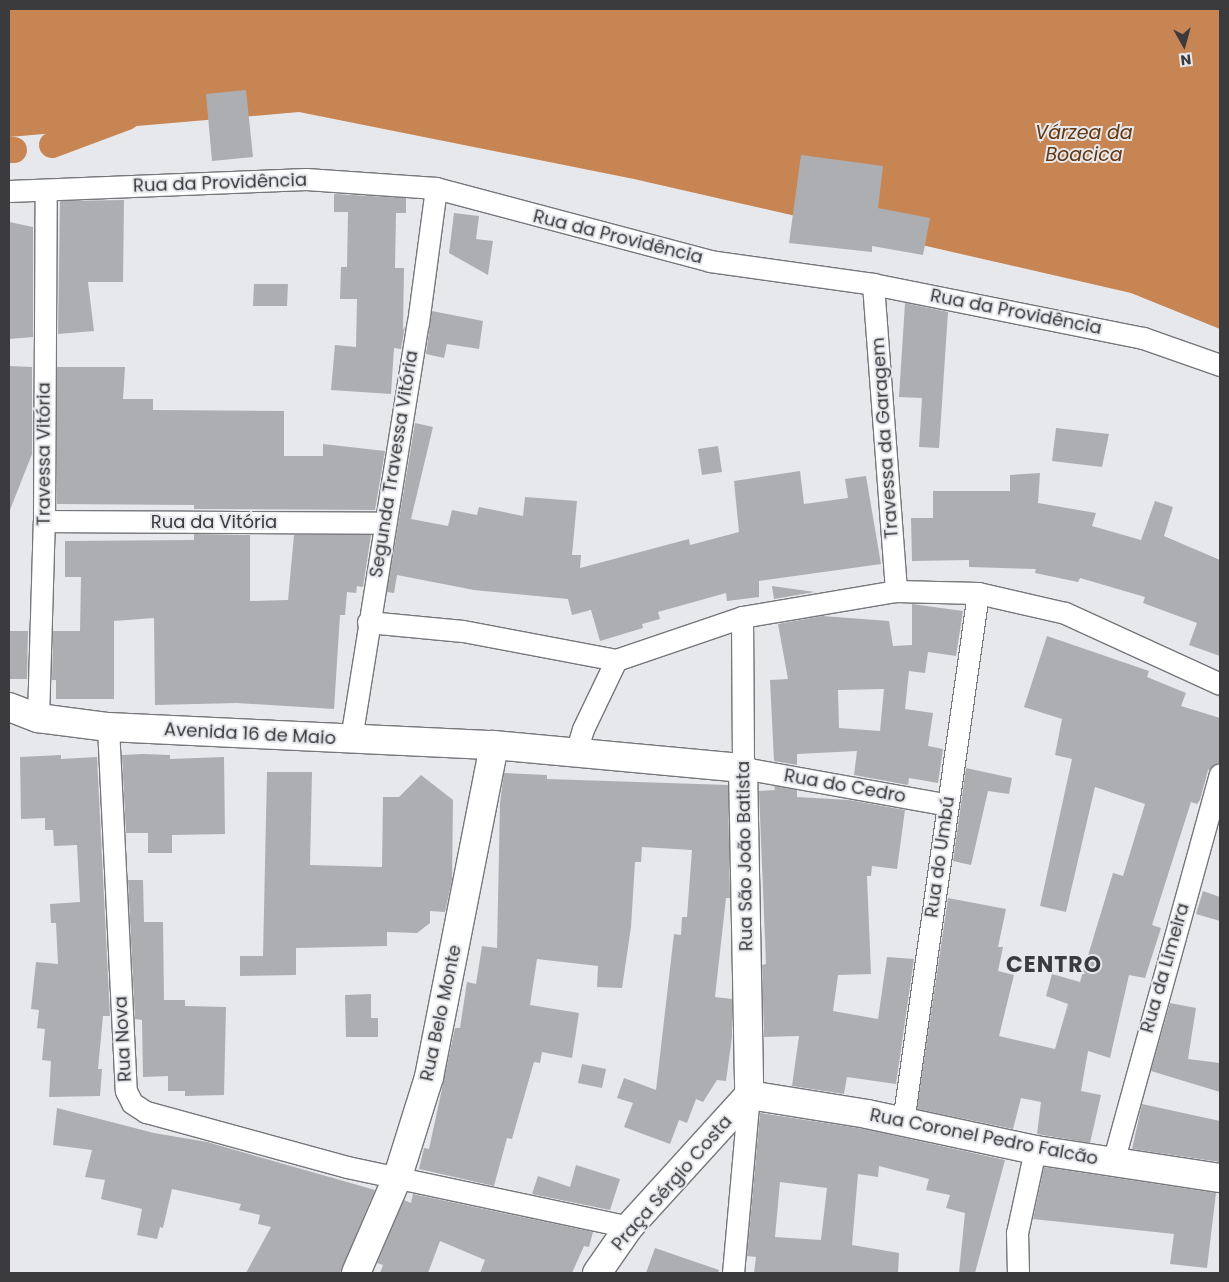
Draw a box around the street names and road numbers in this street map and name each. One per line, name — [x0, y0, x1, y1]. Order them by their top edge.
street label: Rua da Providência — [133, 169, 307, 197]
street label: Rua da Providência — [531, 205, 705, 269]
street label: Rua da Providência — [928, 285, 1104, 339]
street label: Travessa da Garagem — [867, 337, 903, 539]
street label: Segunda Travessa Vitória — [365, 349, 423, 579]
street label: Travessa Vitória — [33, 382, 55, 526]
street label: Rua da Vitória — [151, 511, 277, 533]
street label: Avenida 16 de Maio — [163, 719, 337, 749]
street label: Rua São João Batista — [733, 761, 757, 951]
street label: Rua do Cedro — [782, 765, 908, 807]
street label: Rua do Umbú — [921, 795, 959, 919]
street label: Rua da Limeira — [1136, 901, 1194, 1035]
street label: Rua Belo Monte — [416, 943, 466, 1083]
street label: Rua Nova — [110, 996, 136, 1082]
street label: Rua Coronel Pedro Falcão — [868, 1104, 1100, 1170]
street label: Praça Sérgio Costa — [607, 1111, 737, 1255]

